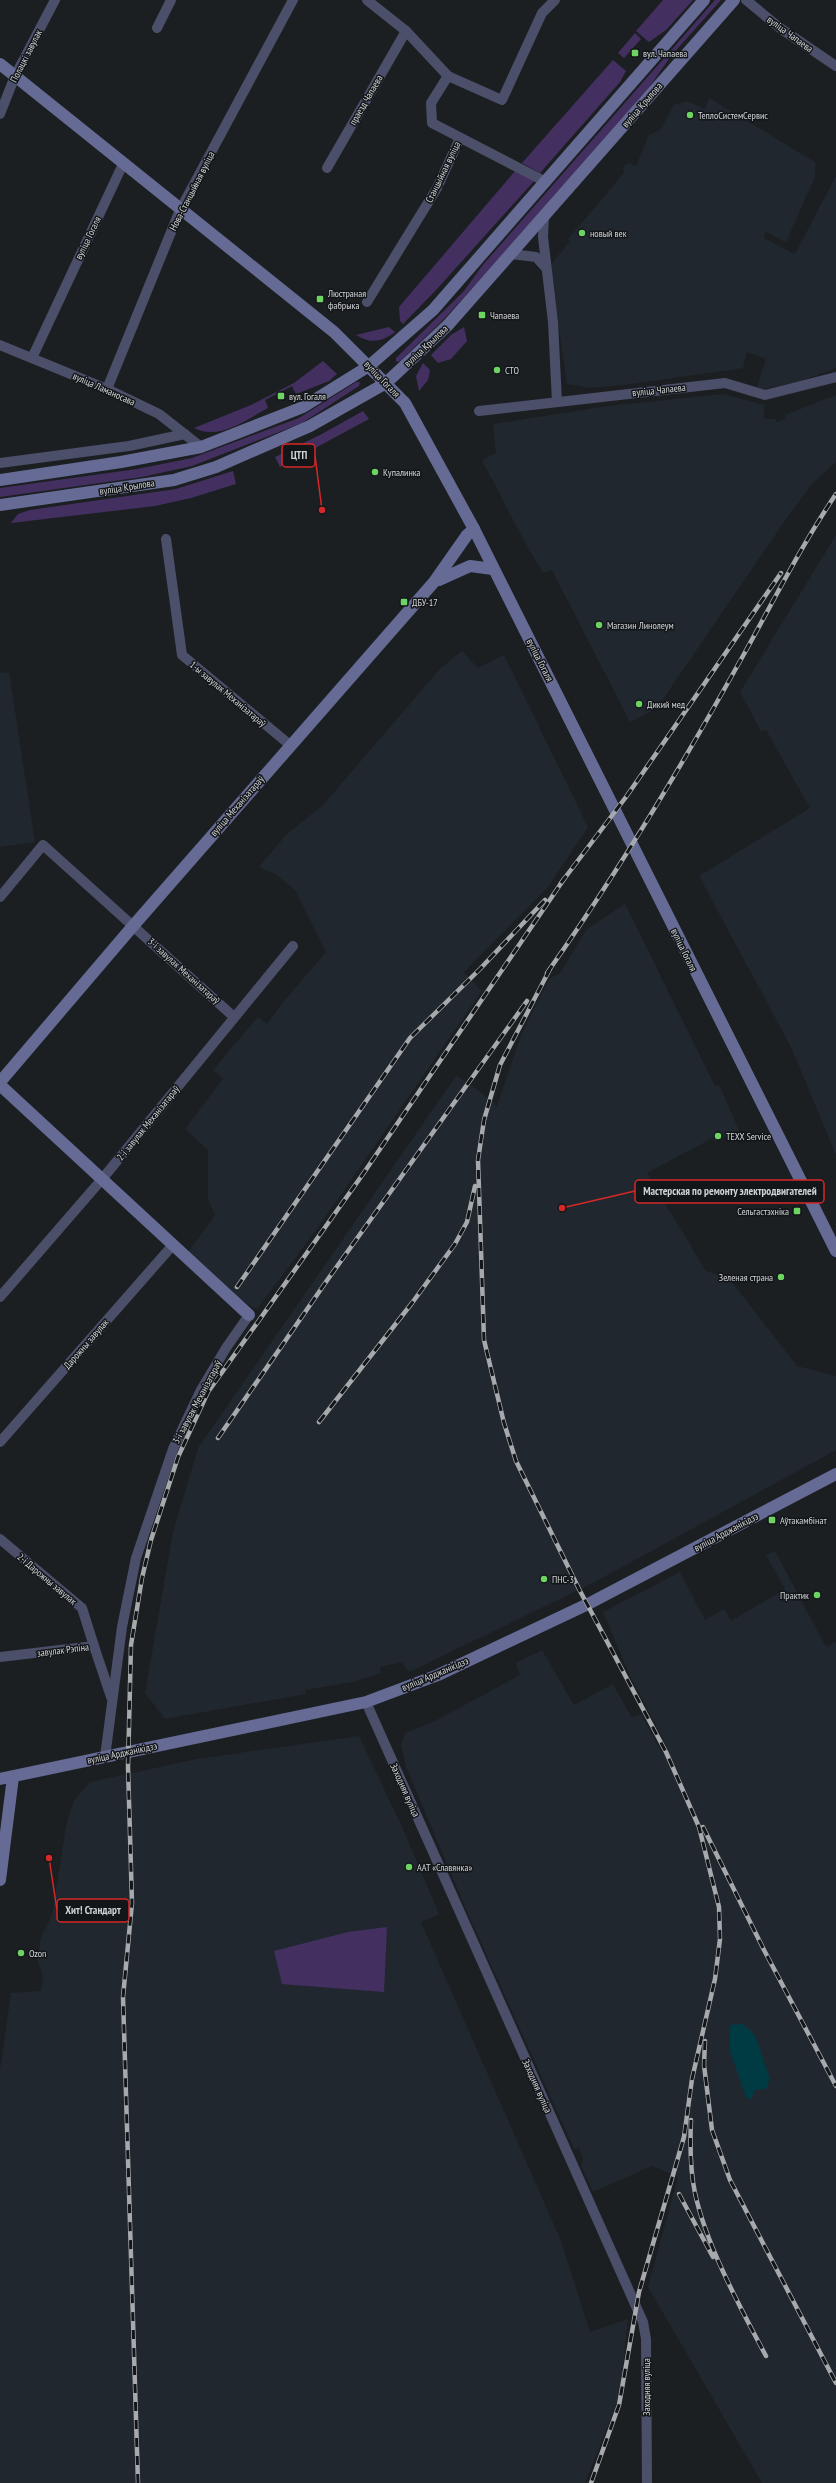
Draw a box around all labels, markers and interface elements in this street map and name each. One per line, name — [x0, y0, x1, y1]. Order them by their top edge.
street label: вуліца Чапаева — [764, 13, 816, 55]
street label: Полацкі завулак — [7, 27, 45, 84]
place label: вул. Чапаева — [643, 47, 687, 60]
marker: вул. Чапаева — [630, 48, 640, 58]
street label: праезд Чапаева — [346, 72, 386, 128]
street label: вуліца Крылова — [619, 80, 665, 130]
place label: ТеплоСистемСервис — [698, 109, 768, 122]
marker: ТеплоСистемСервис — [685, 110, 695, 120]
street label: Станцыйная вуліца — [423, 139, 463, 205]
street label: Нова-Станцыйная вуліца — [166, 149, 218, 233]
street label: вуліца Гогаля — [72, 214, 104, 262]
place label: новый век — [590, 227, 627, 240]
marker: новый век — [577, 228, 587, 238]
place label: Люстраная фабрыка — [327, 287, 366, 312]
marker: Люстраная фабрыка — [315, 294, 325, 304]
place label: Чапаева — [490, 309, 519, 322]
marker: Чапаева — [477, 310, 487, 320]
street label: вуліца Крылова — [401, 322, 451, 370]
street label: вуліца Гогаля — [361, 358, 403, 400]
place label: СТО — [505, 364, 519, 377]
marker: СТО — [492, 365, 502, 375]
street label: вуліца Ламаносава — [71, 369, 137, 409]
street label: вуліца Чапаева — [632, 381, 686, 399]
place label: вул. Гогаля — [289, 390, 326, 403]
marker: вул. Гогаля — [276, 391, 286, 401]
callout: ЦТП — [282, 444, 315, 467]
text: ЦТП — [291, 448, 308, 462]
place label: Купалинка — [383, 466, 421, 479]
marker: Купалинка — [370, 467, 380, 477]
street label: вуліца Крылова — [99, 476, 155, 498]
place label: ДБУ-17 — [412, 596, 438, 609]
marker: ДБУ-17 — [399, 597, 409, 607]
place label: Магазин Линолеум — [607, 619, 674, 632]
marker: Магазин Линолеум — [594, 620, 604, 630]
street label: вуліца Гогаля — [524, 636, 556, 684]
street label: 1-ы завулак Механізатараў — [187, 658, 269, 730]
place label: Дикий мед — [647, 698, 686, 711]
marker: Дикий мед — [634, 699, 644, 709]
street label: вуліца Механізатараў — [207, 773, 267, 839]
street label: вуліца Гогаля — [668, 926, 700, 974]
street label: 3-і завулак Механізатараў — [145, 935, 223, 1007]
street label: 2-і завулак Механізатараў — [114, 1083, 182, 1163]
place label: TEXX Service — [726, 1130, 771, 1143]
marker: TEXX Service — [713, 1131, 723, 1141]
callout: Мастерская по ремонту электродвигателей — [635, 1180, 824, 1203]
text: Мастерская по ремонту электродвигателей — [643, 1184, 817, 1198]
place label: Сельгастэхніка — [737, 1205, 789, 1218]
marker: Сельгастэхніка — [792, 1206, 802, 1216]
place label: Зеленая страна — [719, 1271, 773, 1284]
marker: Зеленая страна — [776, 1272, 786, 1282]
street label: Дарожны завулак — [61, 1316, 111, 1372]
street label: 3-і завулак Механізатараў — [169, 1358, 225, 1446]
street label: вуліца Арджанікідзэ — [692, 1509, 761, 1554]
place label: Аўтакамбінат — [780, 1514, 827, 1527]
marker: Аўтакамбінат — [767, 1515, 777, 1525]
street label: 2-і Дарожны завулак — [15, 1550, 80, 1608]
place label: ПНС-3 — [552, 1573, 574, 1586]
marker: ПНС-3 — [539, 1574, 549, 1584]
place label: Практик — [780, 1589, 809, 1602]
marker: Практик — [812, 1590, 822, 1600]
street label: завулак Рэпіна — [36, 1640, 90, 1660]
street label: вуліца Арджанікідзэ — [400, 1654, 471, 1694]
street label: вуліца Арджанікідзэ — [86, 1739, 158, 1767]
street label: Заходняя вуліца — [387, 1761, 423, 1819]
place label: ААТ «Славянка» — [417, 1861, 472, 1874]
marker: ААТ «Славянка» — [404, 1862, 414, 1872]
callout: Хит! Стандарт — [57, 1899, 129, 1922]
text: Хит! Стандарт — [65, 1903, 121, 1917]
place label: Ozon — [29, 1947, 47, 1960]
marker: Ozon — [16, 1948, 26, 1958]
street label: Заходняя вуліца — [519, 2057, 555, 2115]
street label: Заходняя вуліца — [640, 2358, 653, 2416]

